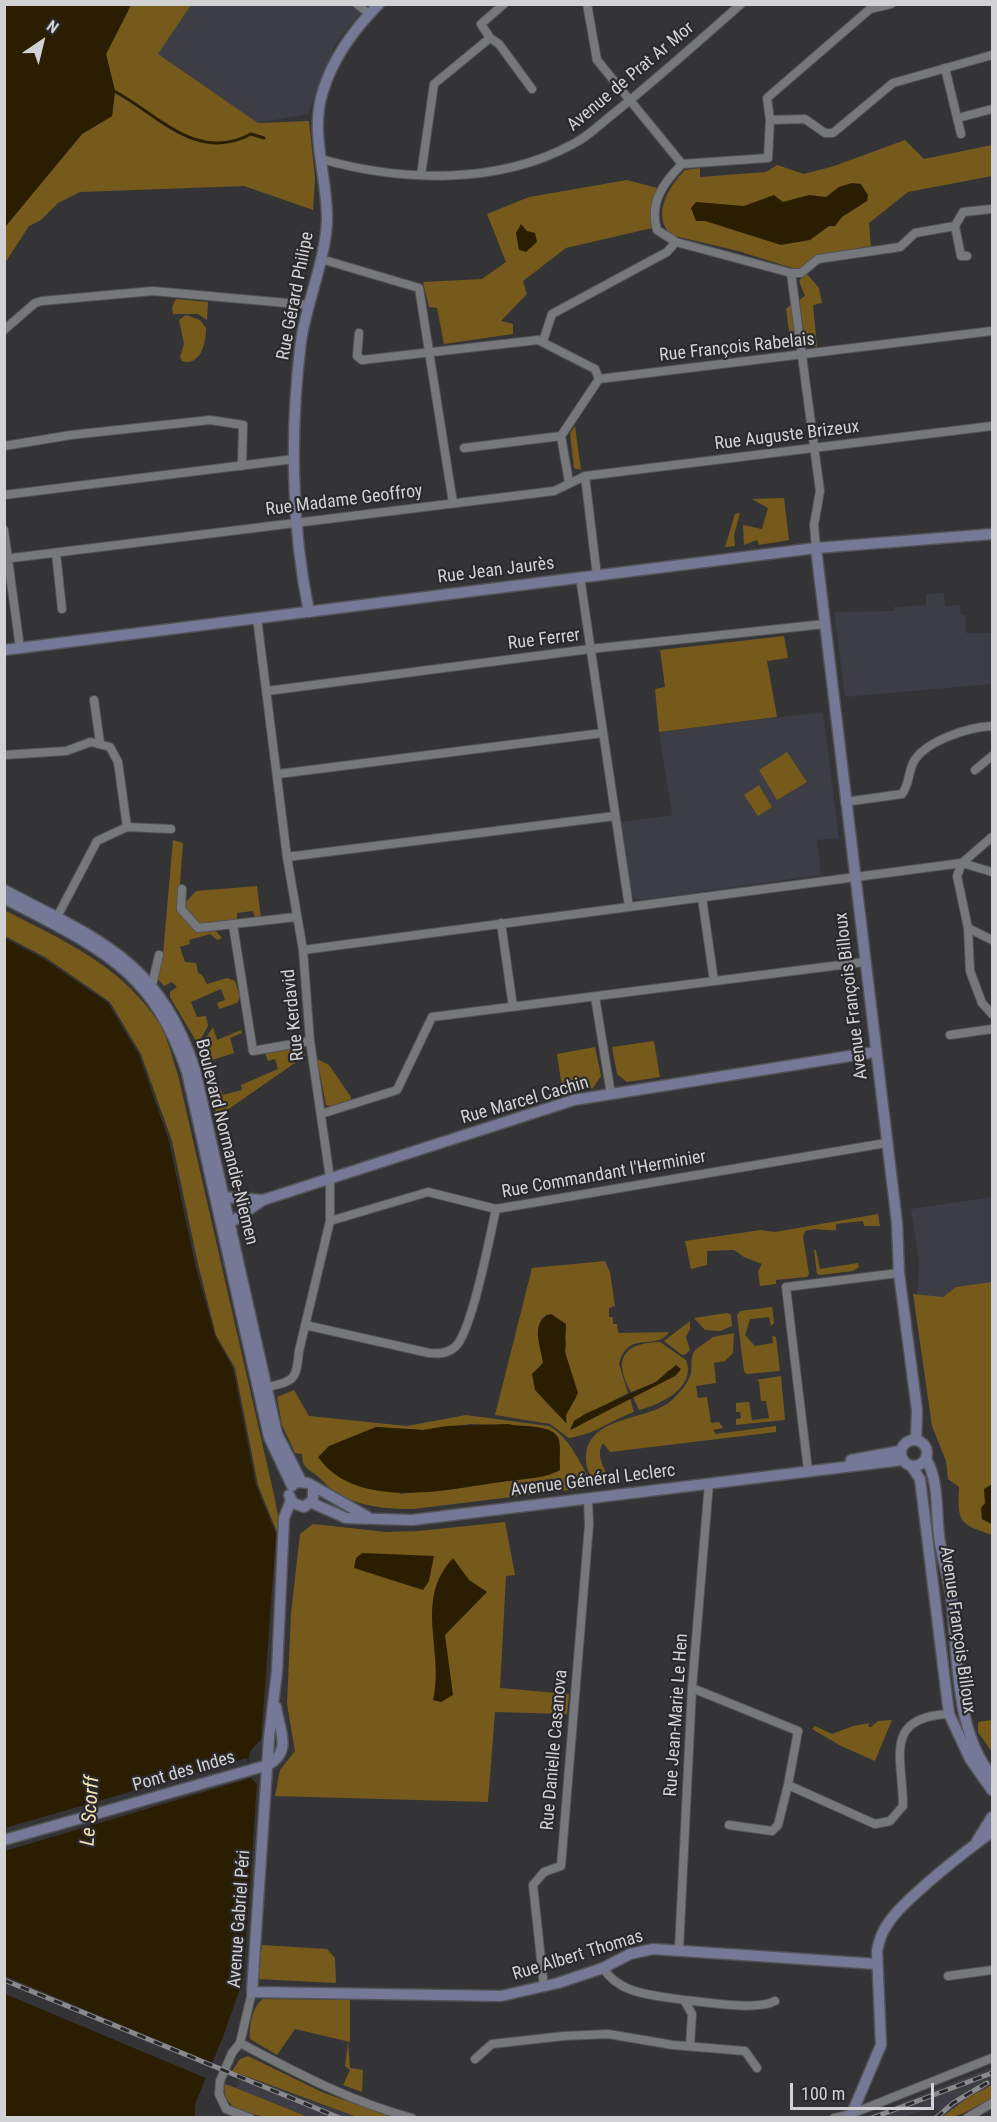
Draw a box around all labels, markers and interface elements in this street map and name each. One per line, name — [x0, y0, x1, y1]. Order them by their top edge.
north arrow — [12, 12, 72, 72]
text: N — [43, 16, 62, 37]
street label: Avenue de Prat Ar Mor — [563, 18, 699, 136]
street label: Rue Gérard Philipe — [273, 230, 319, 362]
street label: Rue François Rabelais — [658, 329, 816, 367]
street label: Rue Auguste Brizeux — [713, 416, 861, 456]
street label: Rue Madame Geoffroy — [264, 481, 424, 521]
street label: Rue Jean Jaurès — [436, 553, 556, 589]
street label: Rue Ferrer — [507, 625, 581, 655]
street label: Avenue François Billoux — [831, 911, 873, 1081]
street label: Rue Kerdavid — [278, 968, 310, 1062]
street label: Boulevard Normandie-Niemen — [190, 1037, 262, 1247]
street label: Rue Marcel Cachin — [459, 1072, 591, 1130]
street label: Rue Commandant l'Herminier — [500, 1146, 708, 1204]
street label: Avenue Général Leclerc — [509, 1460, 677, 1502]
street label: Avenue François Billoux — [935, 1545, 979, 1715]
street label: Rue Jean-Marie Le Hen — [661, 1633, 693, 1797]
street label: Rue Danielle Casanova — [537, 1669, 573, 1831]
street label: Pont des Indes — [130, 1747, 238, 1797]
water label: Le Scorff — [77, 1775, 105, 1847]
street label: Avenue Gabriel Péri — [224, 1849, 256, 1989]
street label: Rue Albert Thomas — [510, 1926, 646, 1986]
scale bar — [793, 2071, 937, 2109]
text: 100 m — [801, 2083, 845, 2104]

